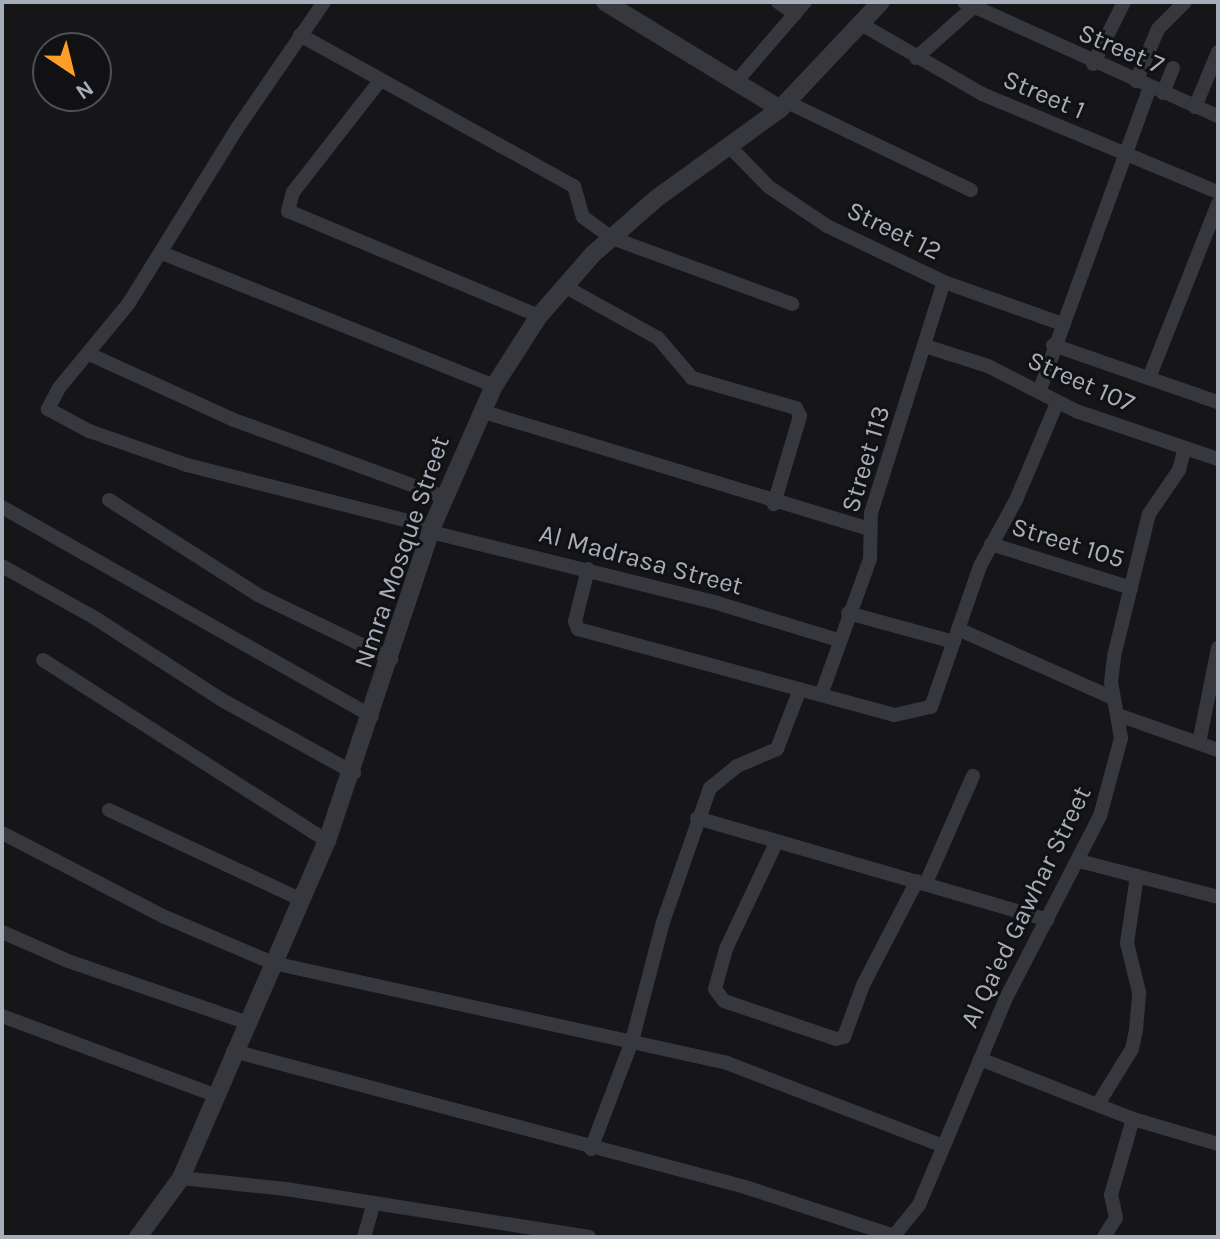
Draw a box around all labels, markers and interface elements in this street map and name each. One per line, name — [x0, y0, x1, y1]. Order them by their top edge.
street label: Street 7 — [1074, 17, 1168, 81]
north arrow — [32, 32, 112, 112]
street label: Street 1 — [998, 64, 1090, 126]
text: N — [71, 75, 99, 105]
street label: Street 12 — [842, 195, 946, 267]
street label: Street 107 — [1023, 345, 1139, 419]
street label: Street 113 — [835, 402, 897, 516]
street label: Nmra Mosque Street — [348, 432, 456, 672]
street label: Street 105 — [1008, 511, 1128, 575]
street label: Al Madrasa Street — [536, 518, 746, 602]
street label: Al Qa'ed Gawhar Street — [954, 781, 1098, 1033]

